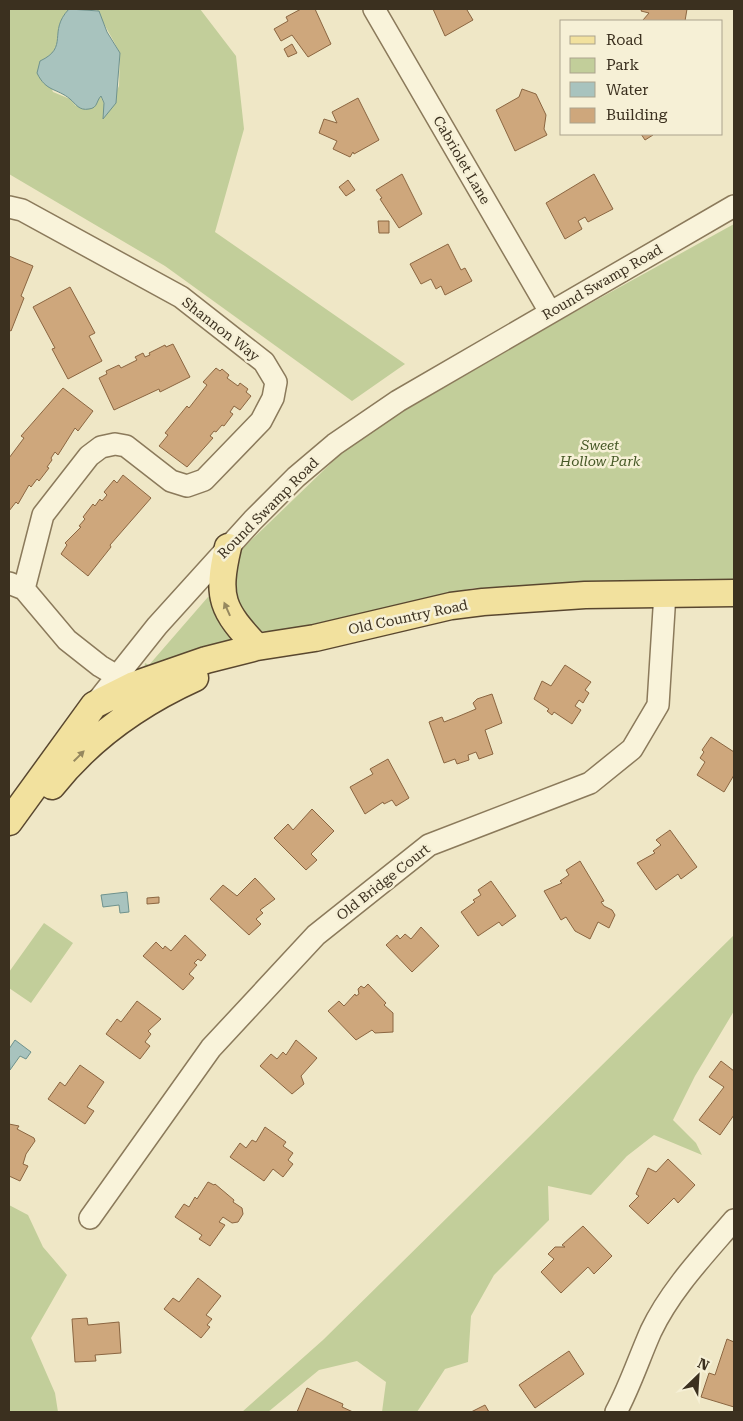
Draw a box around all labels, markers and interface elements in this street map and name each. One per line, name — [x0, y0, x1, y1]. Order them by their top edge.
legend — [560, 20, 723, 135]
text: Road — [606, 31, 643, 49]
text: Park — [606, 56, 640, 74]
text: Water — [606, 81, 648, 99]
text: Building — [606, 106, 668, 124]
street label: Cabriolet Lane — [430, 113, 494, 207]
street label: Round Swamp Road — [539, 241, 665, 323]
street label: Shannon Way — [179, 294, 263, 365]
park label: Sweet Hollow Park — [559, 437, 641, 469]
street label: Round Swamp Road — [214, 454, 322, 562]
street label: Old Country Road — [347, 596, 469, 637]
one-way arrow — [223, 602, 231, 616]
one-way arrow — [73, 750, 85, 762]
street label: Old Bridge Court — [333, 841, 433, 923]
north arrow — [673, 1351, 723, 1401]
text: N — [695, 1355, 712, 1374]

